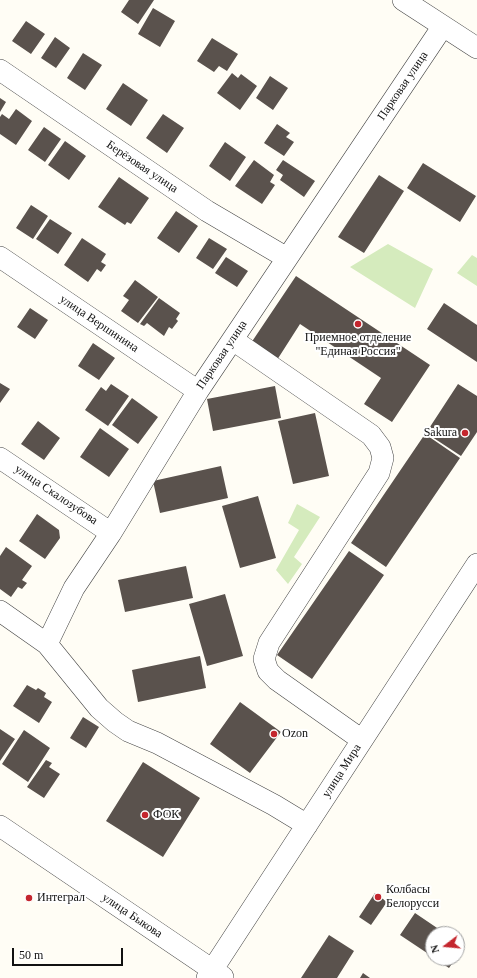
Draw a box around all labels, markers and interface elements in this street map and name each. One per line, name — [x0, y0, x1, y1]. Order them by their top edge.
street label: Парковая улица — [375, 49, 431, 123]
street label: Берёзовая улица — [103, 138, 181, 196]
street label: улица Вершинина — [57, 292, 141, 356]
street label: Парковая улица — [194, 318, 250, 392]
marker: Приемное отделение "Единая Россия" — [353, 319, 363, 329]
place label: Приемное отделение "Единая Россия" — [305, 331, 411, 359]
place label: Sakura — [424, 426, 457, 440]
marker: Sakura — [460, 428, 470, 438]
street label: улица Скалозубова — [12, 462, 100, 528]
place label: Ozon — [282, 727, 308, 741]
marker: Ozon — [269, 729, 279, 739]
street label: улица Мира — [319, 741, 365, 801]
place label: ФОК — [153, 808, 179, 822]
marker: ФОК — [140, 810, 150, 820]
place label: Колбасы Белорусси — [386, 883, 439, 911]
place label: Интеграл — [37, 891, 85, 905]
street label: улица Быкова — [99, 891, 165, 941]
marker: Колбасы Белорусси — [373, 892, 383, 902]
marker: Интеграл — [24, 893, 34, 903]
north arrow — [425, 926, 465, 966]
scale bar — [14, 940, 125, 966]
text: N — [428, 944, 441, 955]
text: 50 m — [19, 948, 43, 962]

